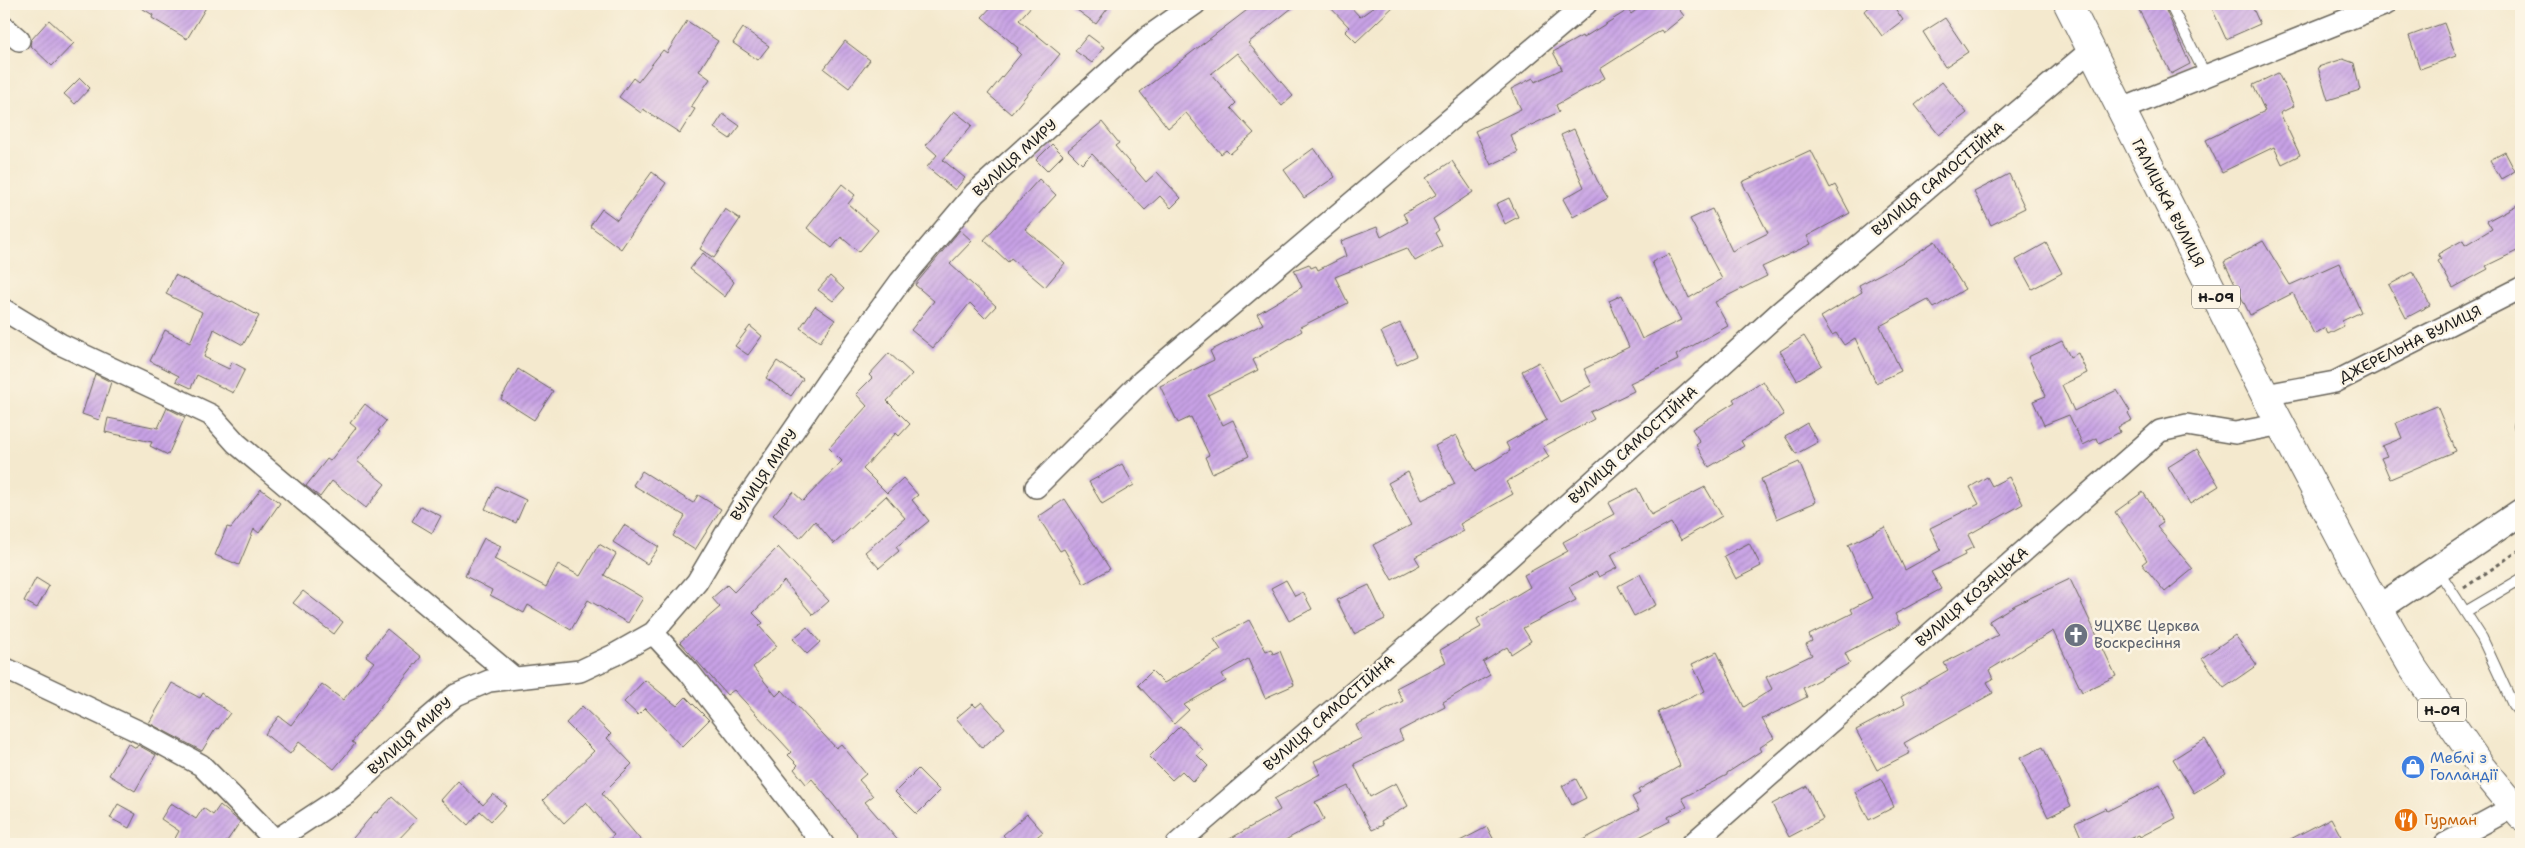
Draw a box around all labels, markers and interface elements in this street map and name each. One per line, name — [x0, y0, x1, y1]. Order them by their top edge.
street label: ВУЛИЦЯ МИРУ — [969, 115, 1061, 201]
street label: ВУЛИЦЯ САМОСТІЙНА — [1867, 117, 2009, 240]
street label: ГАЛИЦЬКА ВУЛИЦЯ — [2127, 135, 2209, 271]
road number: Н-09 — [2192, 286, 2240, 308]
street label: ДЖЕРЕЛЬНА ВУЛИЦЯ — [2335, 301, 2485, 387]
street label: ВУЛИЦЯ САМОСТІЙНА — [1563, 381, 1702, 508]
street label: ВУЛИЦЯ МИРУ — [726, 425, 802, 525]
street label: ВУЛИЦЯ КОЗАЦЬКА — [1911, 542, 2033, 652]
place label: УЦХВЄ Церква Воскресіння — [2094, 616, 2200, 653]
church icon: УЦХВЄ Церква Воскресіння — [2063, 622, 2089, 648]
street label: ВУЛИЦЯ САМОСТІЙНА — [1259, 650, 1399, 775]
street label: ВУЛИЦЯ МИРУ — [364, 693, 456, 779]
road number: Н-09 — [2418, 698, 2466, 722]
place label: Меблі з Голландії — [2430, 748, 2499, 785]
shop icon: Меблі з Голландії — [2400, 754, 2426, 780]
restaurant icon: Гурман — [2393, 807, 2419, 833]
place label: Гурман — [2424, 810, 2477, 830]

